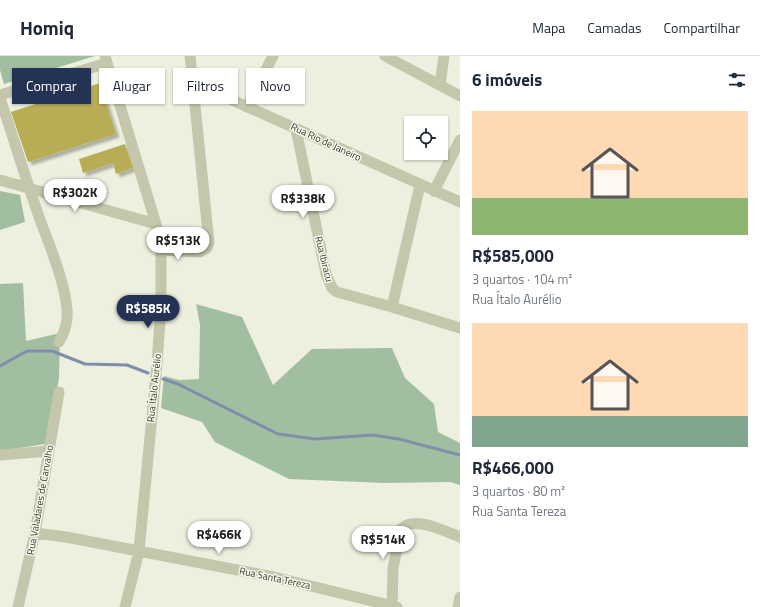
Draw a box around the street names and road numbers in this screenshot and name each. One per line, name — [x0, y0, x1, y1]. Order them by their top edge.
street label: Rua Rio de Janeiro — [288, 119, 364, 165]
street label: Rua Ibiracu — [311, 235, 337, 283]
street label: Rua Ítalo Aurélio — [143, 353, 165, 423]
street label: Rua Valadares de Carvalho — [23, 444, 57, 556]
street label: Rua Santa Tereza — [238, 563, 312, 593]

